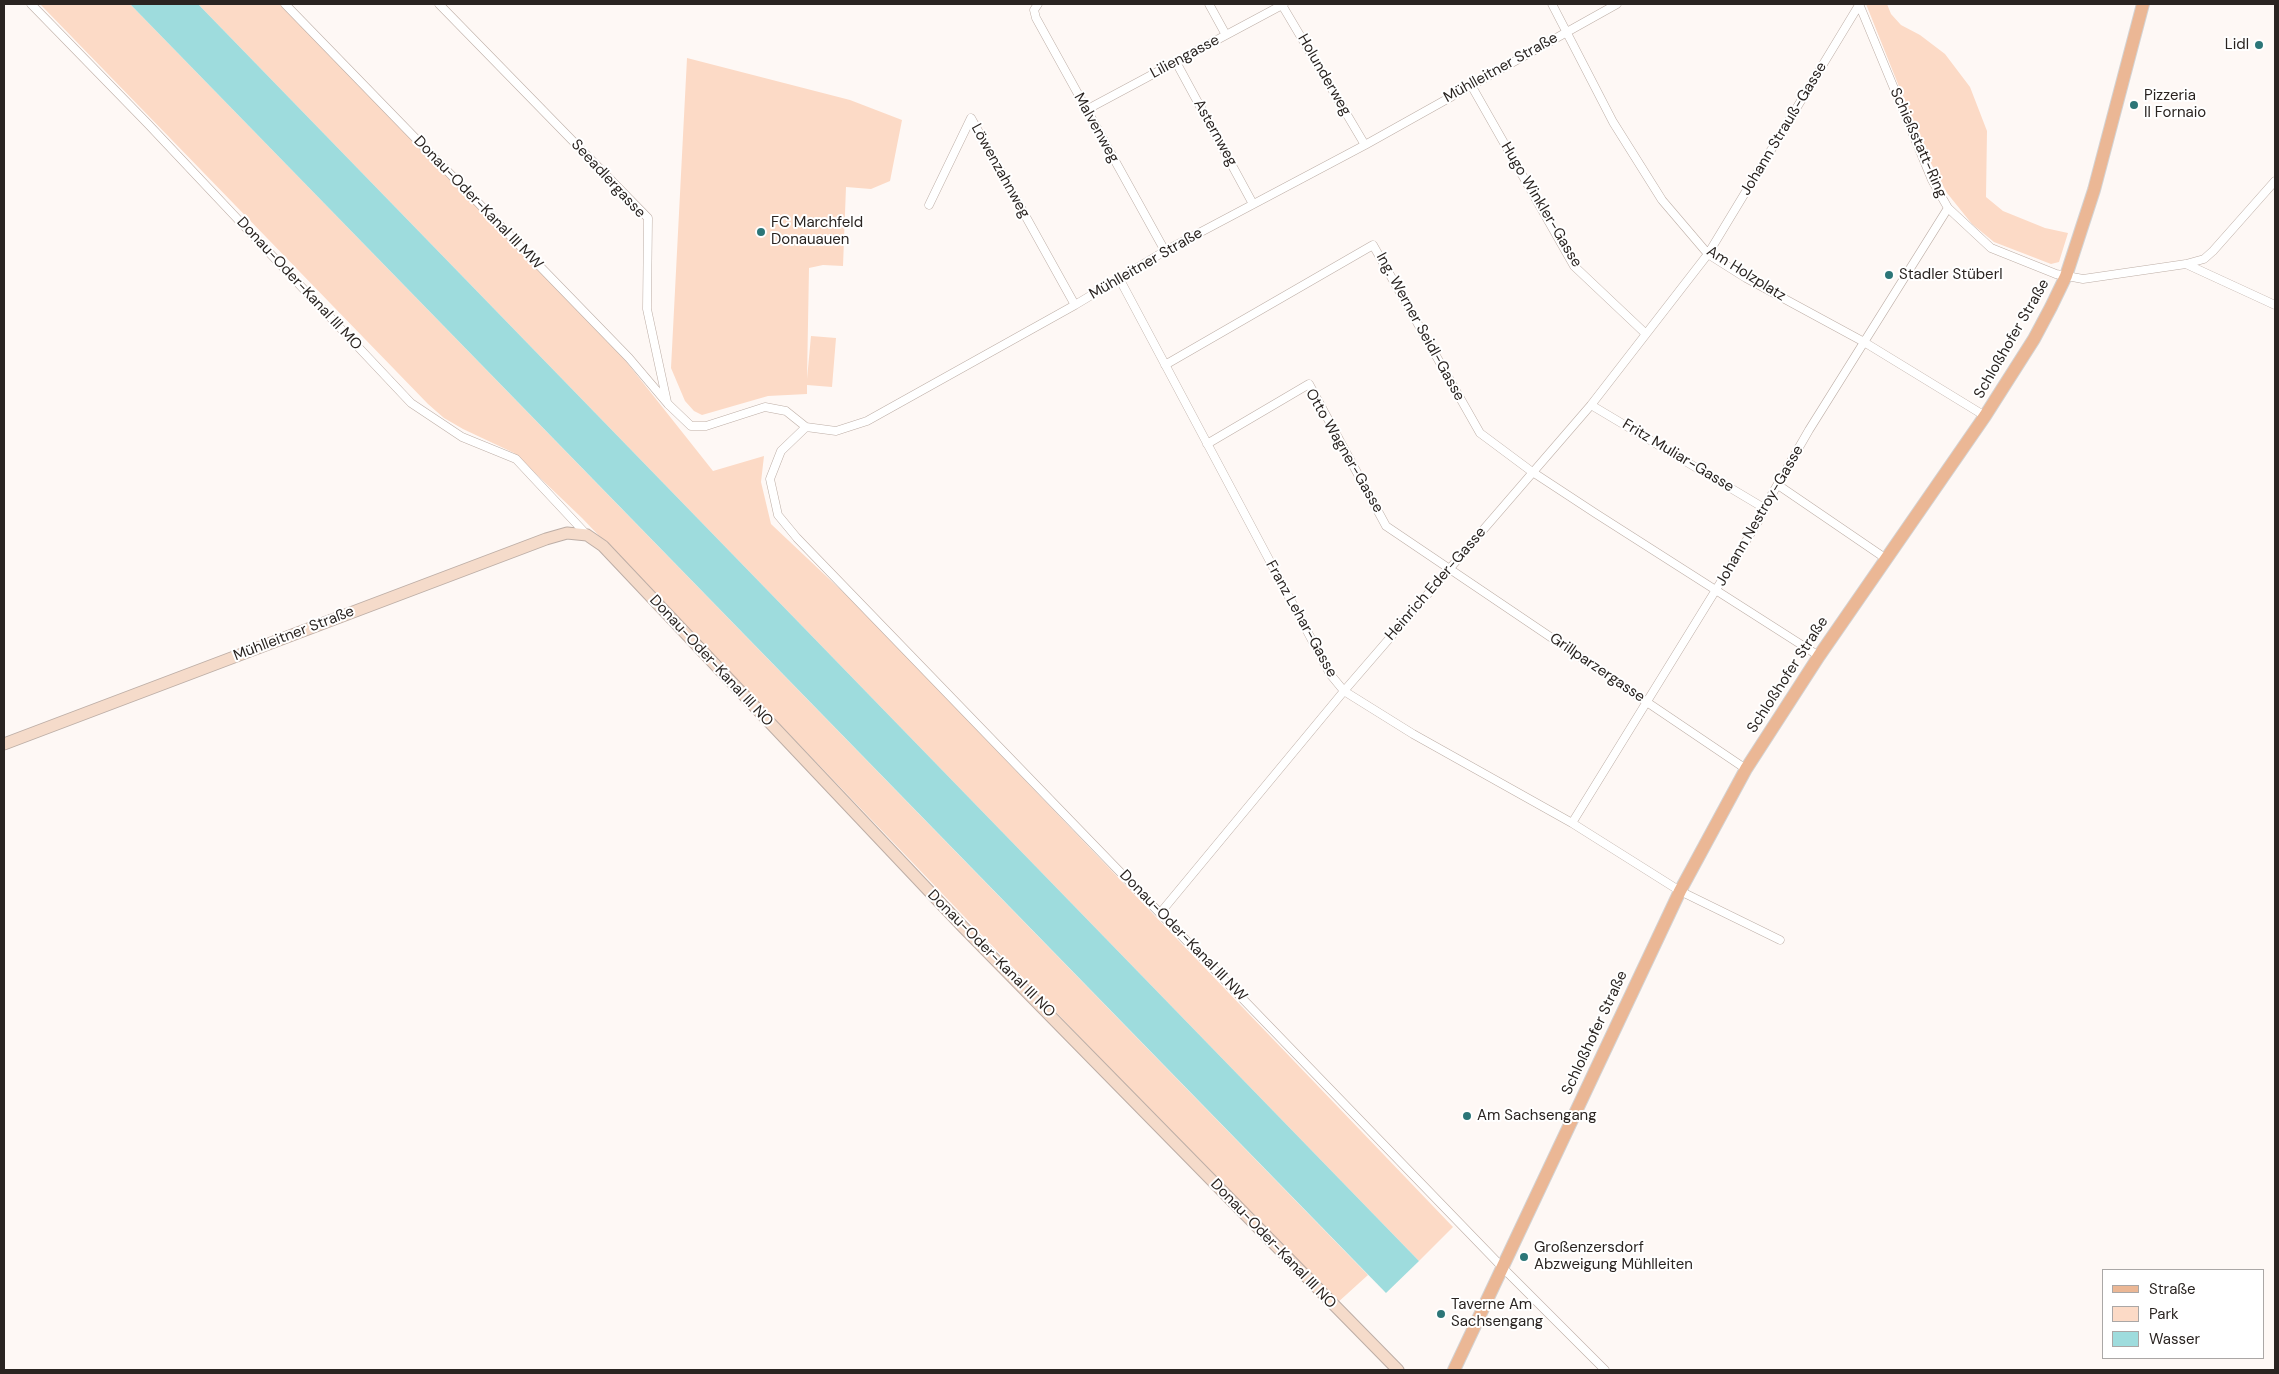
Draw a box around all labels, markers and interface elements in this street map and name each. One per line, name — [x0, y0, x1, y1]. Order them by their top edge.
street label: Mühlleitner Straße — [1441, 29, 1561, 107]
street label: Liliengasse — [1147, 31, 1223, 83]
street label: Holunderweg — [1293, 31, 1355, 119]
place label: Lidl — [2225, 36, 2249, 54]
marker: Lidl — [2253, 39, 2265, 51]
street label: Johann Strauß-Gasse — [1737, 59, 1831, 199]
street label: Schießstatt-Ring — [1886, 85, 1950, 201]
place label: Pizzeria Il Fornaio — [2144, 87, 2206, 122]
street label: Malvenweg — [1070, 90, 1122, 166]
street label: Asternweg — [1189, 96, 1241, 170]
marker: Pizzeria Il Fornaio — [2128, 99, 2140, 111]
street label: Löwenzahnweg — [967, 121, 1033, 221]
street label: Donau-Oder-Kanal III MW — [410, 133, 546, 273]
street label: Seeadlergasse — [567, 136, 649, 222]
street label: Hugo Winkler-Gasse — [1497, 139, 1585, 271]
street label: Donau-Oder-Kanal III MO — [233, 214, 365, 354]
place label: FC Marchfeld Donauauen — [771, 214, 863, 249]
street label: Mühlleitner Straße — [1086, 224, 1206, 304]
marker: FC Marchfeld Donauauen — [755, 226, 767, 238]
street label: Am Holzplatz — [1703, 243, 1789, 305]
street label: Ing. Werner Seidl-Gasse — [1372, 250, 1468, 404]
place label: Stadler Stüberl — [1899, 266, 2003, 284]
marker: Stadler Stüberl — [1883, 269, 1895, 281]
street label: Schloßhofer Straße — [1970, 276, 2054, 402]
street label: Otto Wagner-Gasse — [1301, 386, 1387, 516]
street label: Fritz Muliar-Gasse — [1619, 416, 1737, 496]
street label: Johann Nestroy-Gasse — [1712, 442, 1808, 590]
street label: Heinrich Eder-Gasse — [1382, 524, 1490, 644]
street label: Franz Lehar-Gasse — [1261, 557, 1341, 681]
street label: Donau-Oder-Kanal III NO — [645, 592, 777, 730]
street label: Mühlleitner Straße — [231, 603, 357, 665]
street label: Schloßhofer Straße — [1744, 614, 1832, 736]
street label: Grillparzergasse — [1546, 629, 1648, 707]
street label: Donau-Oder-Kanal III NW — [1115, 866, 1251, 1006]
street label: Donau-Oder-Kanal III NO — [923, 886, 1059, 1022]
street label: Schloßhofer Straße — [1558, 968, 1632, 1098]
place label: Am Sachsengang — [1477, 1107, 1597, 1125]
marker: Am Sachsengang — [1461, 1110, 1473, 1122]
street label: Donau-Oder-Kanal III NO — [1206, 1175, 1340, 1313]
place label: Großenzersdorf Abzweigung Mühlleiten — [1534, 1239, 1693, 1274]
marker: Großenzersdorf Abzweigung Mühlleiten — [1518, 1251, 1530, 1263]
legend — [2102, 1269, 2264, 1359]
text: Straße — [2149, 1279, 2196, 1299]
place label: Taverne Am Sachsengang — [1451, 1296, 1543, 1331]
text: Park — [2149, 1304, 2179, 1324]
marker: Taverne Am Sachsengang — [1435, 1308, 1447, 1320]
text: Wasser — [2149, 1329, 2200, 1349]

